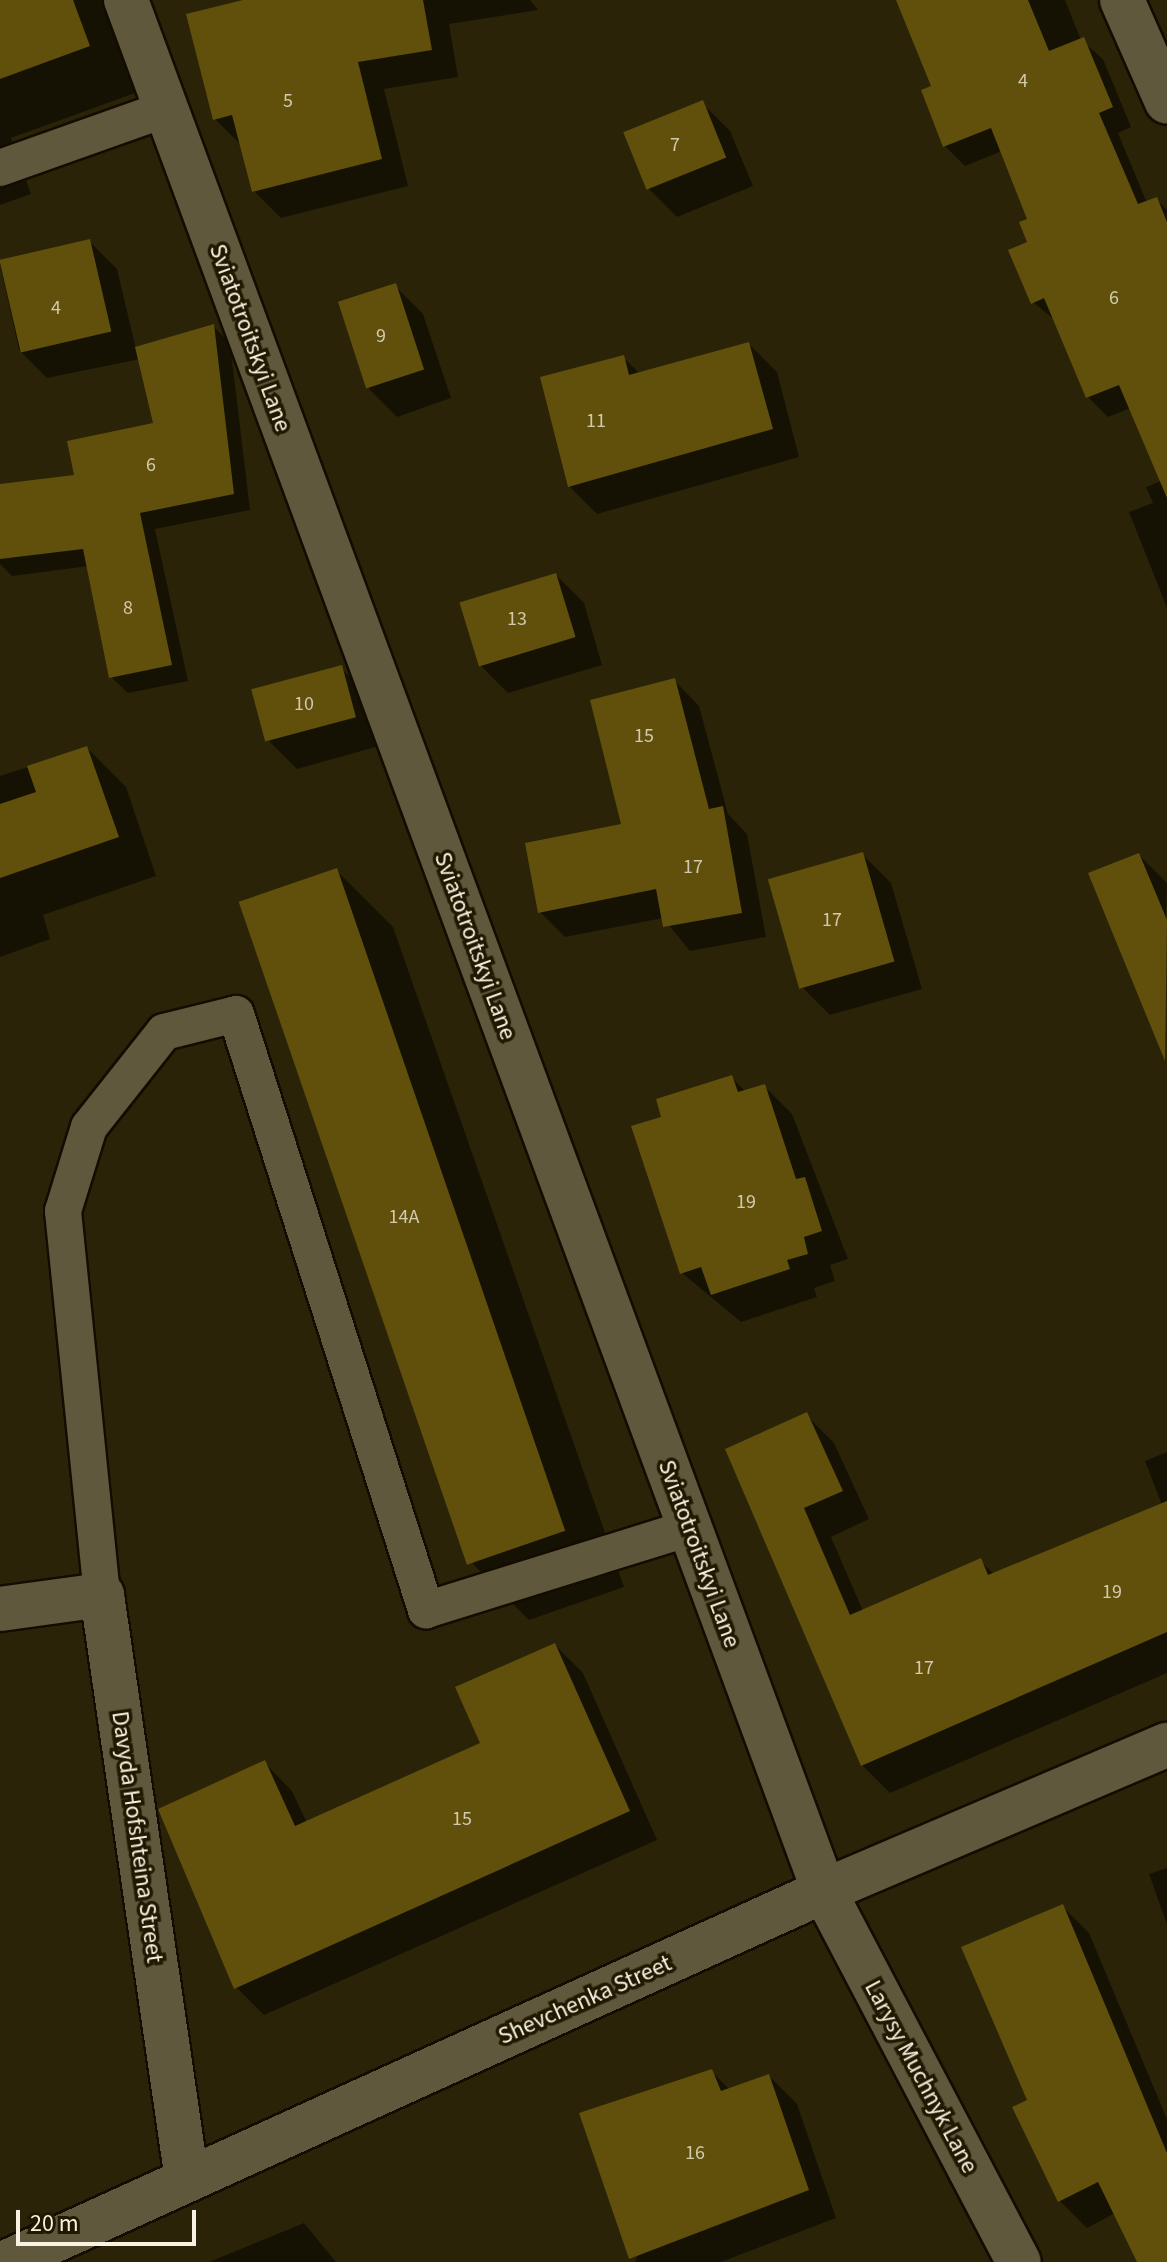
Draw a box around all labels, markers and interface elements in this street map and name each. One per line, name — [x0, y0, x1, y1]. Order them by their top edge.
house number: 4 — [1018, 69, 1028, 93]
house number: 5 — [283, 89, 293, 113]
house number: 7 — [670, 133, 680, 157]
street label: Sviatotroitskyi Lane — [203, 240, 297, 436]
house number: 6 — [1109, 286, 1119, 310]
house number: 4 — [51, 296, 61, 320]
house number: 9 — [376, 324, 386, 348]
house number: 11 — [586, 409, 606, 433]
house number: 6 — [146, 453, 156, 477]
house number: 8 — [123, 596, 133, 620]
house number: 13 — [507, 607, 527, 631]
house number: 10 — [294, 692, 314, 716]
house number: 15 — [634, 724, 654, 748]
street label: Sviatotroitskyi Lane — [428, 848, 522, 1044]
house number: 17 — [683, 855, 703, 879]
house number: 17 — [822, 908, 842, 932]
house number: 19 — [736, 1190, 756, 1214]
house number: 14А — [389, 1205, 419, 1229]
street label: Sviatotroitskyi Lane — [652, 1456, 746, 1652]
house number: 19 — [1102, 1580, 1122, 1604]
house number: 17 — [914, 1656, 934, 1680]
street label: Davyda Hofshteina Street — [105, 1709, 169, 1965]
house number: 15 — [452, 1807, 472, 1831]
street label: Shevchenka Street — [494, 1949, 676, 2051]
street label: Larysy Muchnyk Lane — [858, 1976, 984, 2178]
house number: 16 — [685, 2141, 705, 2165]
scale bar — [20, 2194, 200, 2244]
text: 20 m — [30, 2206, 79, 2241]

